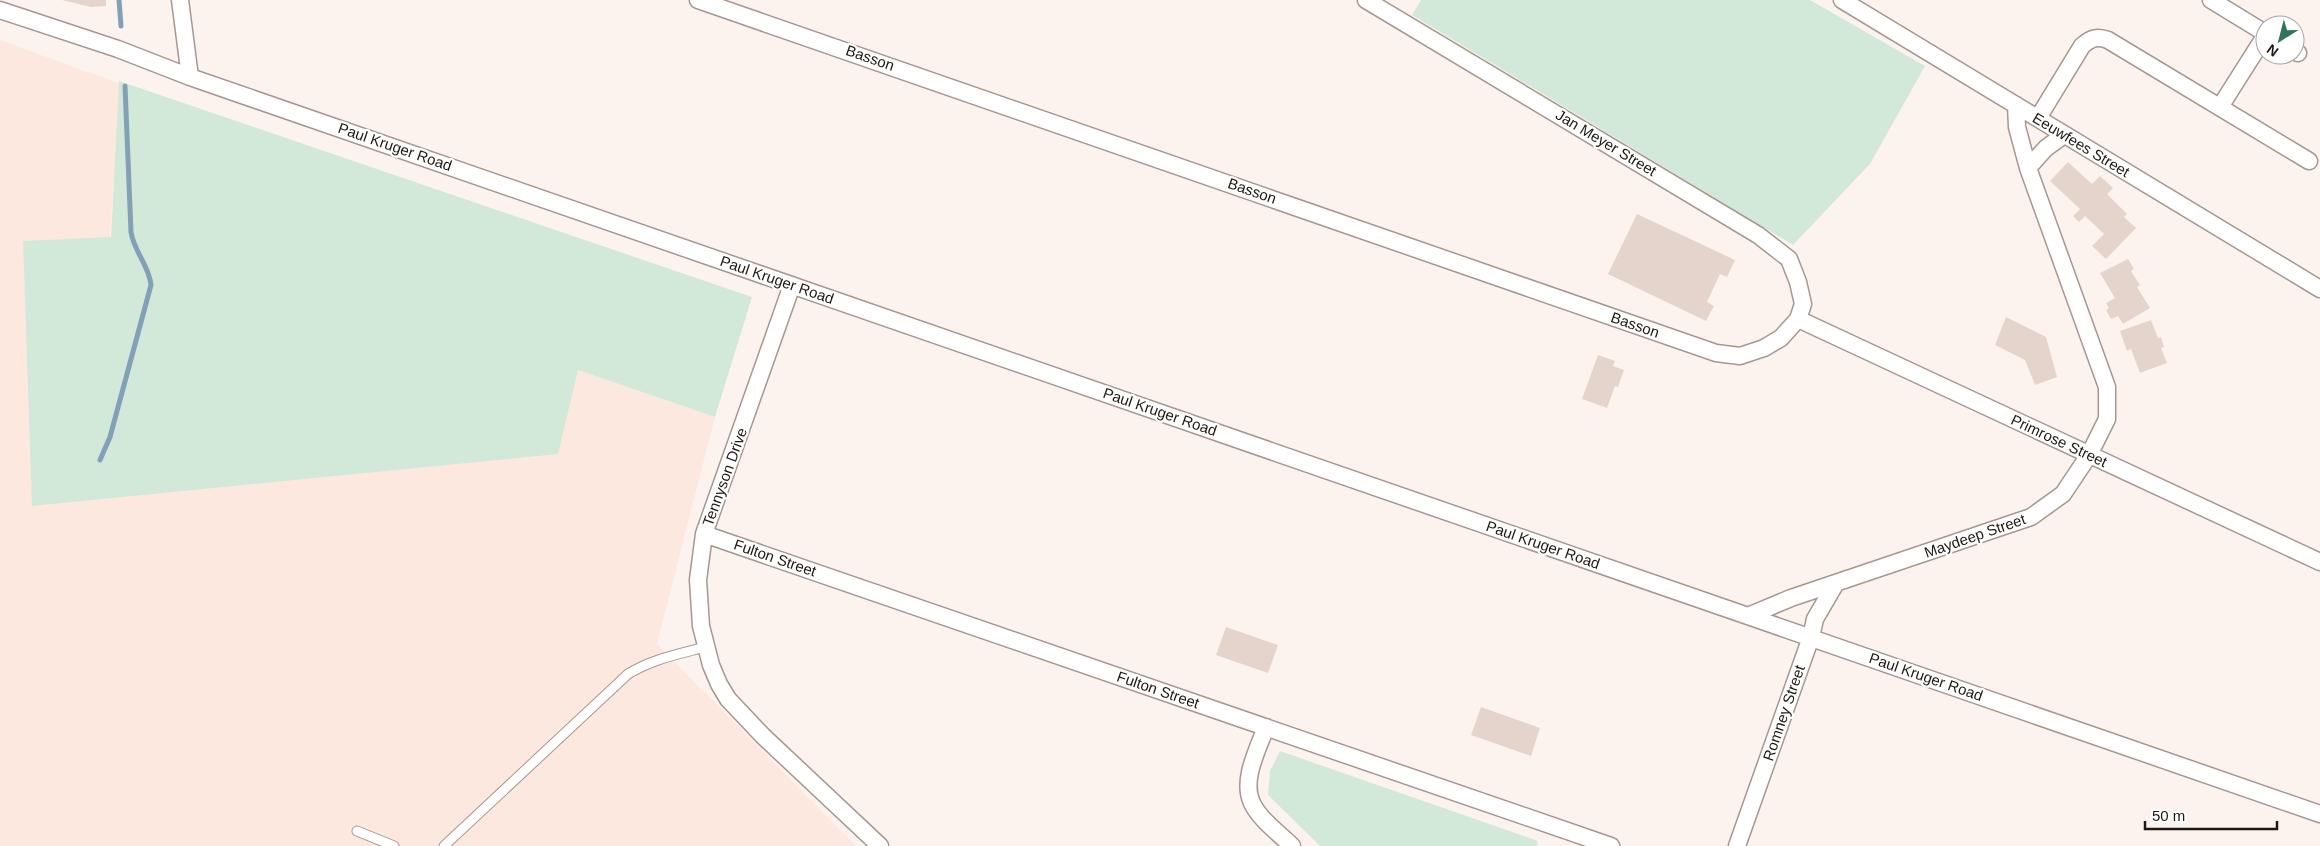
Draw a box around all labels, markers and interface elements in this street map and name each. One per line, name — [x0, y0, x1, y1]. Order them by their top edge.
north arrow — [2255, 15, 2305, 65]
street label: Basson — [844, 41, 897, 74]
text: N — [2264, 41, 2281, 60]
street label: Jan Meyer Street — [1553, 106, 1660, 180]
street label: Eeuwfees Street — [2030, 109, 2134, 181]
street label: Paul Kruger Road — [336, 119, 454, 174]
street label: Basson — [1226, 174, 1279, 207]
street label: Paul Kruger Road — [718, 252, 836, 307]
street label: Basson — [1609, 308, 1662, 341]
street label: Paul Kruger Road — [1101, 384, 1219, 439]
street label: Primrose Street — [2008, 411, 2111, 471]
street label: Tennyson Drive — [699, 425, 750, 528]
street label: Maydeep Street — [1922, 510, 2028, 561]
street label: Paul Kruger Road — [1484, 517, 1602, 572]
street label: Fulton Street — [732, 536, 819, 580]
street label: Paul Kruger Road — [1867, 649, 1985, 704]
street label: Romney Street — [1759, 662, 1808, 763]
street label: Fulton Street — [1115, 668, 1202, 712]
scale bar — [2145, 798, 2278, 830]
text: 50 m — [2152, 807, 2185, 824]

